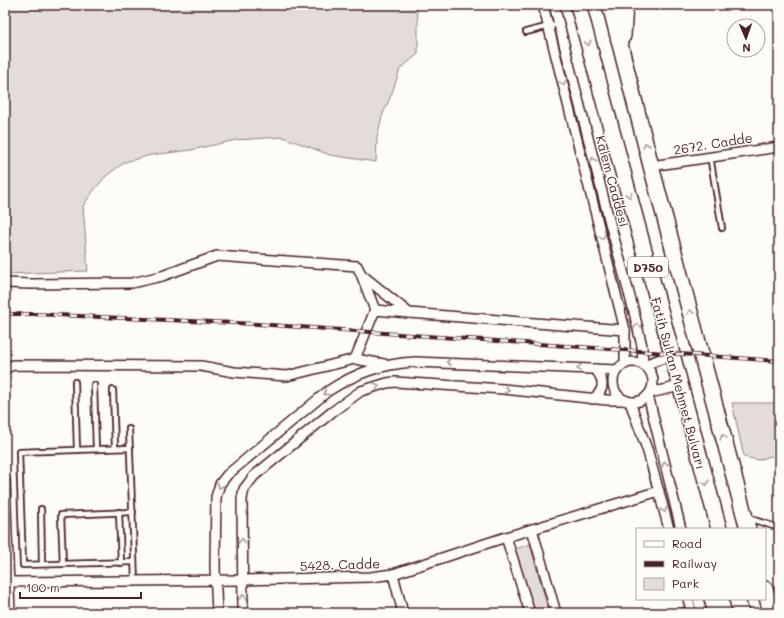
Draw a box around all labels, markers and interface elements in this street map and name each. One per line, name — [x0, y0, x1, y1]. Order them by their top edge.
north arrow — [726, 18, 766, 58]
one-way arrow — [583, 39, 592, 46]
text: N — [742, 41, 751, 56]
one-way arrow — [558, 80, 566, 87]
street label: 2672. Cadde — [672, 128, 754, 158]
street label: Kalem Caddesi — [593, 133, 633, 229]
one-way arrow — [642, 142, 651, 149]
one-way arrow — [589, 157, 598, 164]
one-way arrow — [624, 191, 633, 198]
one-way arrow — [597, 233, 605, 240]
road number: D750 — [628, 257, 668, 277]
street label: Fatih Sultan Mehmet Bulvarı — [648, 295, 710, 471]
one-way arrow — [686, 308, 695, 315]
one-way arrow — [634, 323, 642, 329]
one-way arrow — [446, 358, 452, 367]
one-way arrow — [576, 364, 582, 372]
one-way arrow — [374, 382, 381, 390]
one-way arrow — [504, 385, 510, 394]
one-way arrow — [323, 388, 330, 395]
one-way arrow — [720, 434, 728, 440]
one-way arrow — [661, 461, 670, 468]
one-way arrow — [701, 479, 710, 486]
one-way arrow — [217, 481, 225, 489]
one-way arrow — [659, 506, 668, 513]
legend — [636, 528, 766, 600]
text: Road — [672, 535, 702, 551]
one-way arrow — [238, 538, 247, 544]
street label: 5428. Cadde — [300, 554, 380, 574]
text: Railway — [672, 555, 717, 571]
scale bar — [20, 574, 141, 600]
text: Park — [672, 575, 699, 591]
text: 100 m — [26, 579, 60, 595]
one-way arrow — [239, 594, 247, 600]

